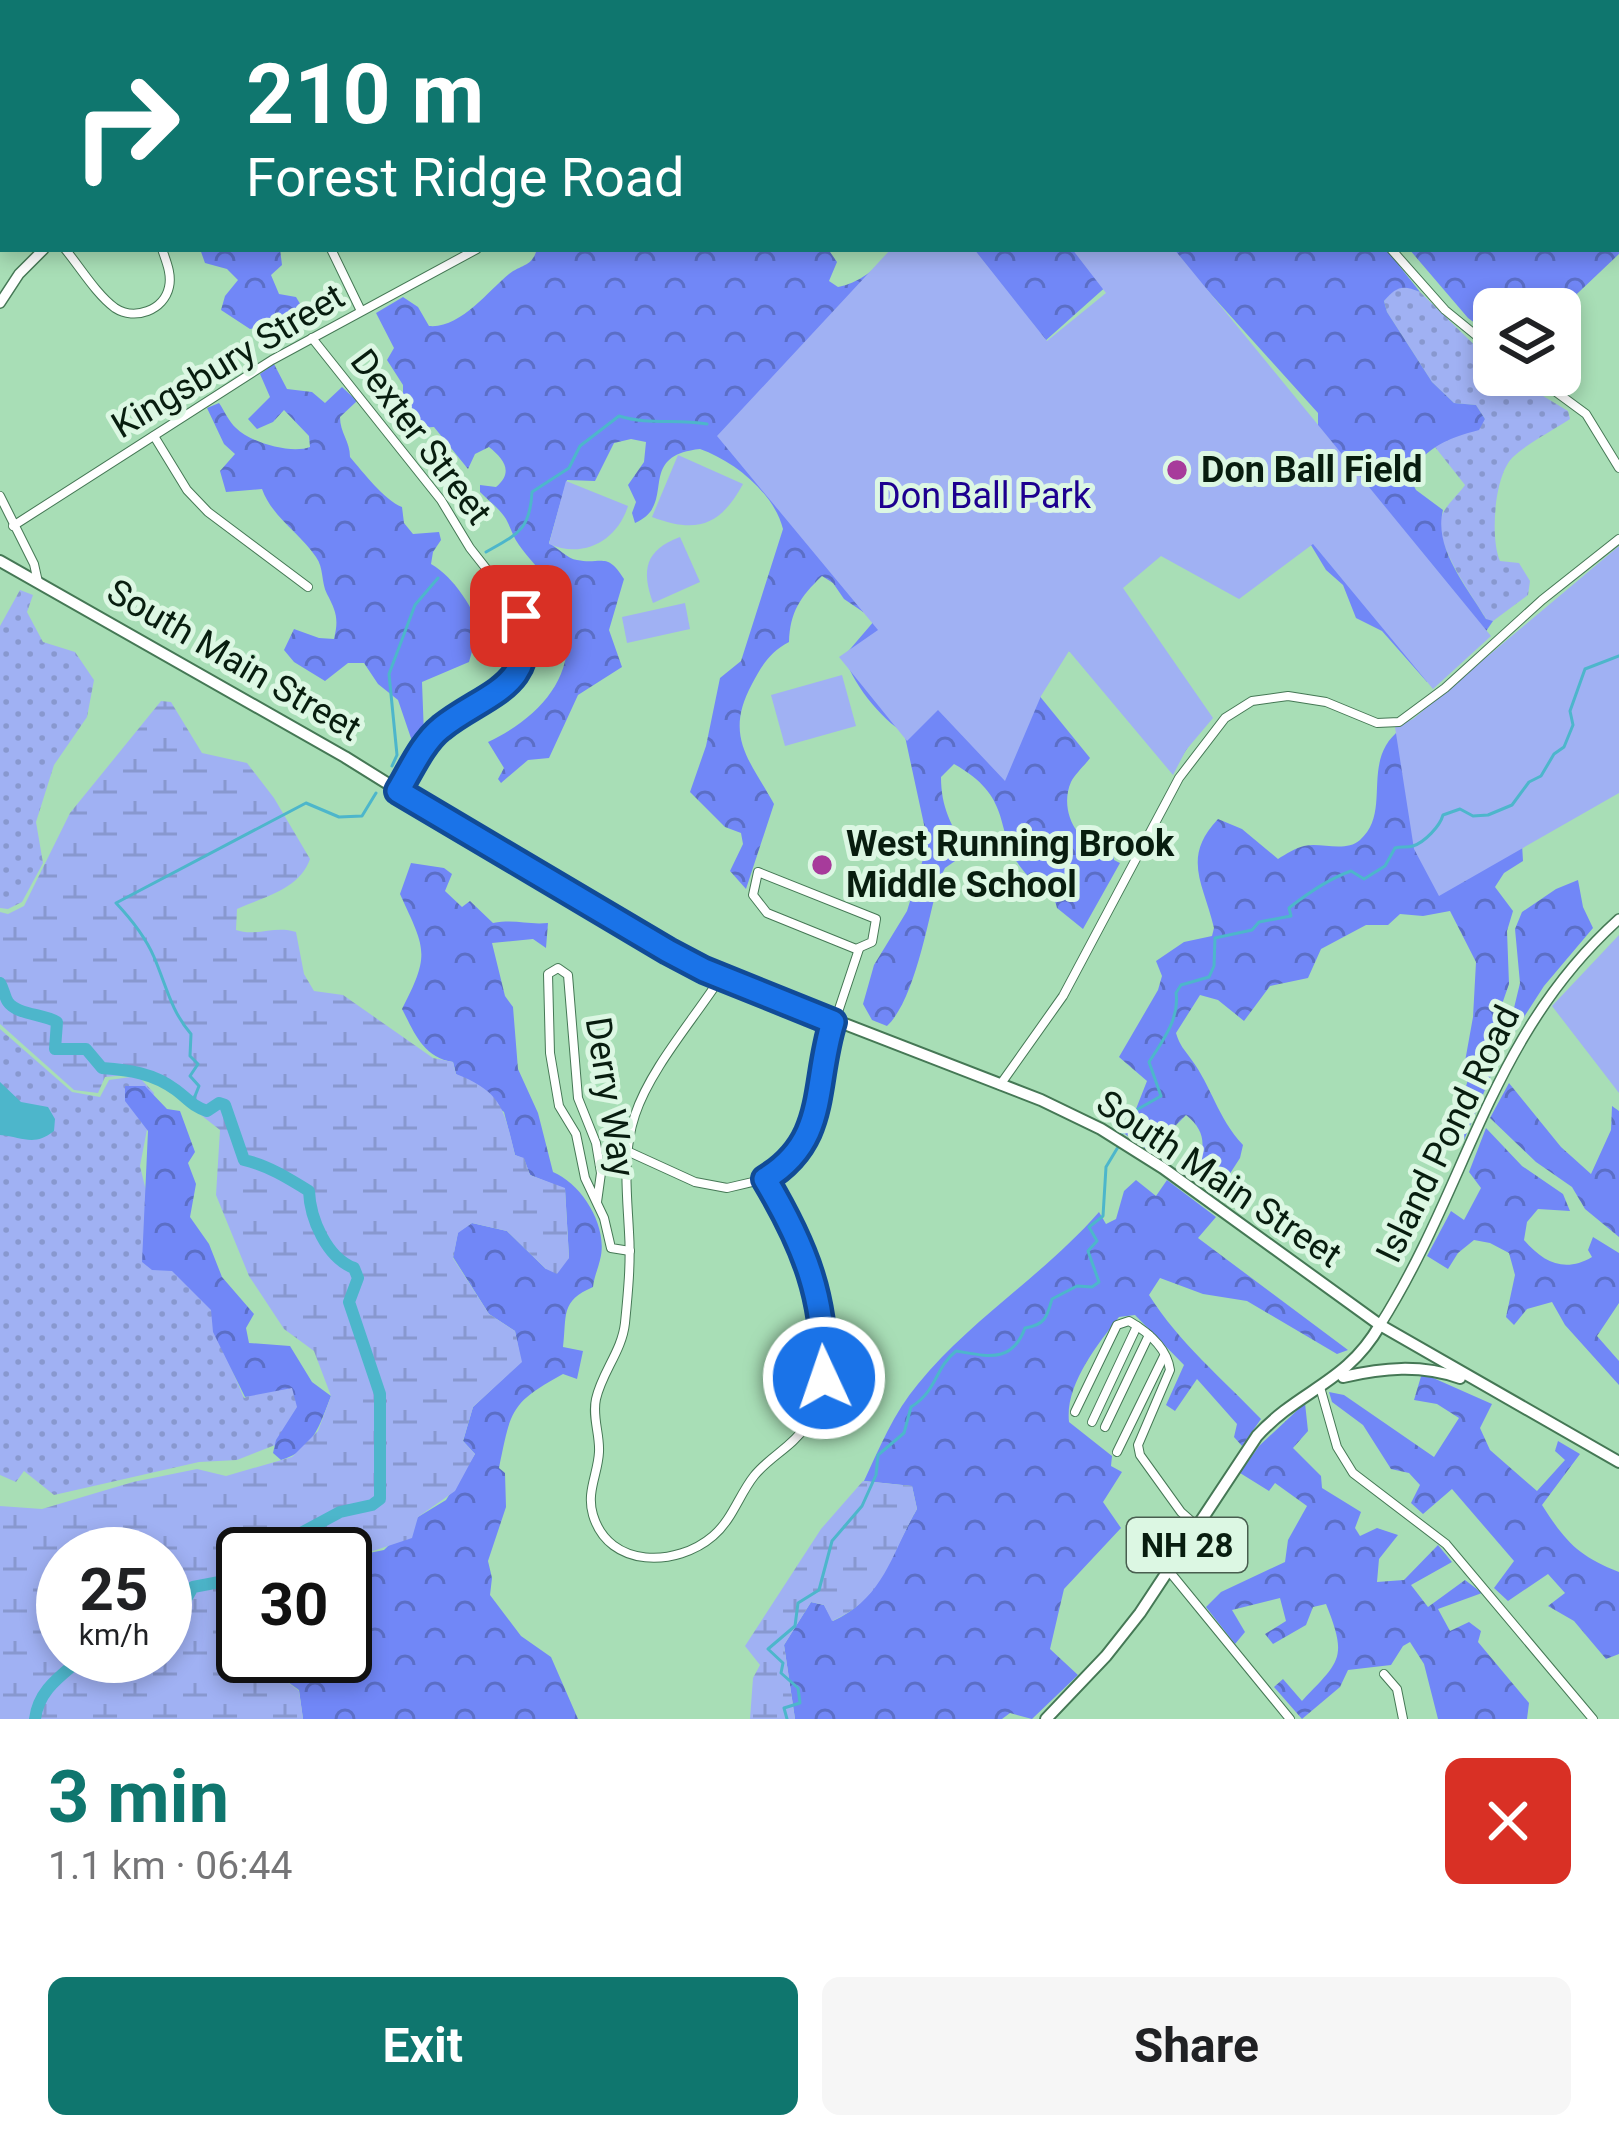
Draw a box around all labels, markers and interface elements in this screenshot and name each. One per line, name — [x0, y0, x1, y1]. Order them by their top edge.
text: 210 m — [246, 45, 484, 144]
icon: right — [48, 48, 204, 204]
text: Forest Ridge Road — [246, 146, 685, 209]
street label: Kingsbury Street — [104, 275, 352, 447]
map controls — [1473, 288, 1581, 396]
button: layers — [1473, 288, 1581, 396]
street label: Dexter Street — [342, 341, 500, 533]
place label: Don Ball Field — [1201, 449, 1423, 491]
marker: Don Ball Field — [1164, 457, 1190, 483]
park label: Don Ball Park — [877, 475, 1092, 517]
pin — [470, 565, 572, 667]
street label: South Main Street — [100, 570, 368, 750]
icon: arrive — [488, 583, 554, 649]
place label: West Running Brook Middle School — [846, 823, 1175, 906]
marker: West Running Brook Middle School — [809, 852, 835, 878]
street label: Island Pond Road — [1368, 999, 1528, 1269]
street label: Derry Way — [577, 1014, 643, 1180]
street label: South Main Street — [1089, 1082, 1349, 1276]
position arrow — [761, 1315, 887, 1441]
road number: NH 28 — [1127, 1518, 1247, 1572]
speed limit sign: 30 — [216, 1527, 372, 1683]
text: 25 — [80, 1554, 148, 1625]
text: km/h — [79, 1617, 149, 1652]
text: 3 min — [48, 1755, 229, 1840]
button: close — [1445, 1758, 1571, 1884]
text: 1.1 km · 06:44 — [48, 1843, 292, 1889]
button: Exit — [48, 1977, 798, 2115]
button: Share — [822, 1977, 1571, 2115]

